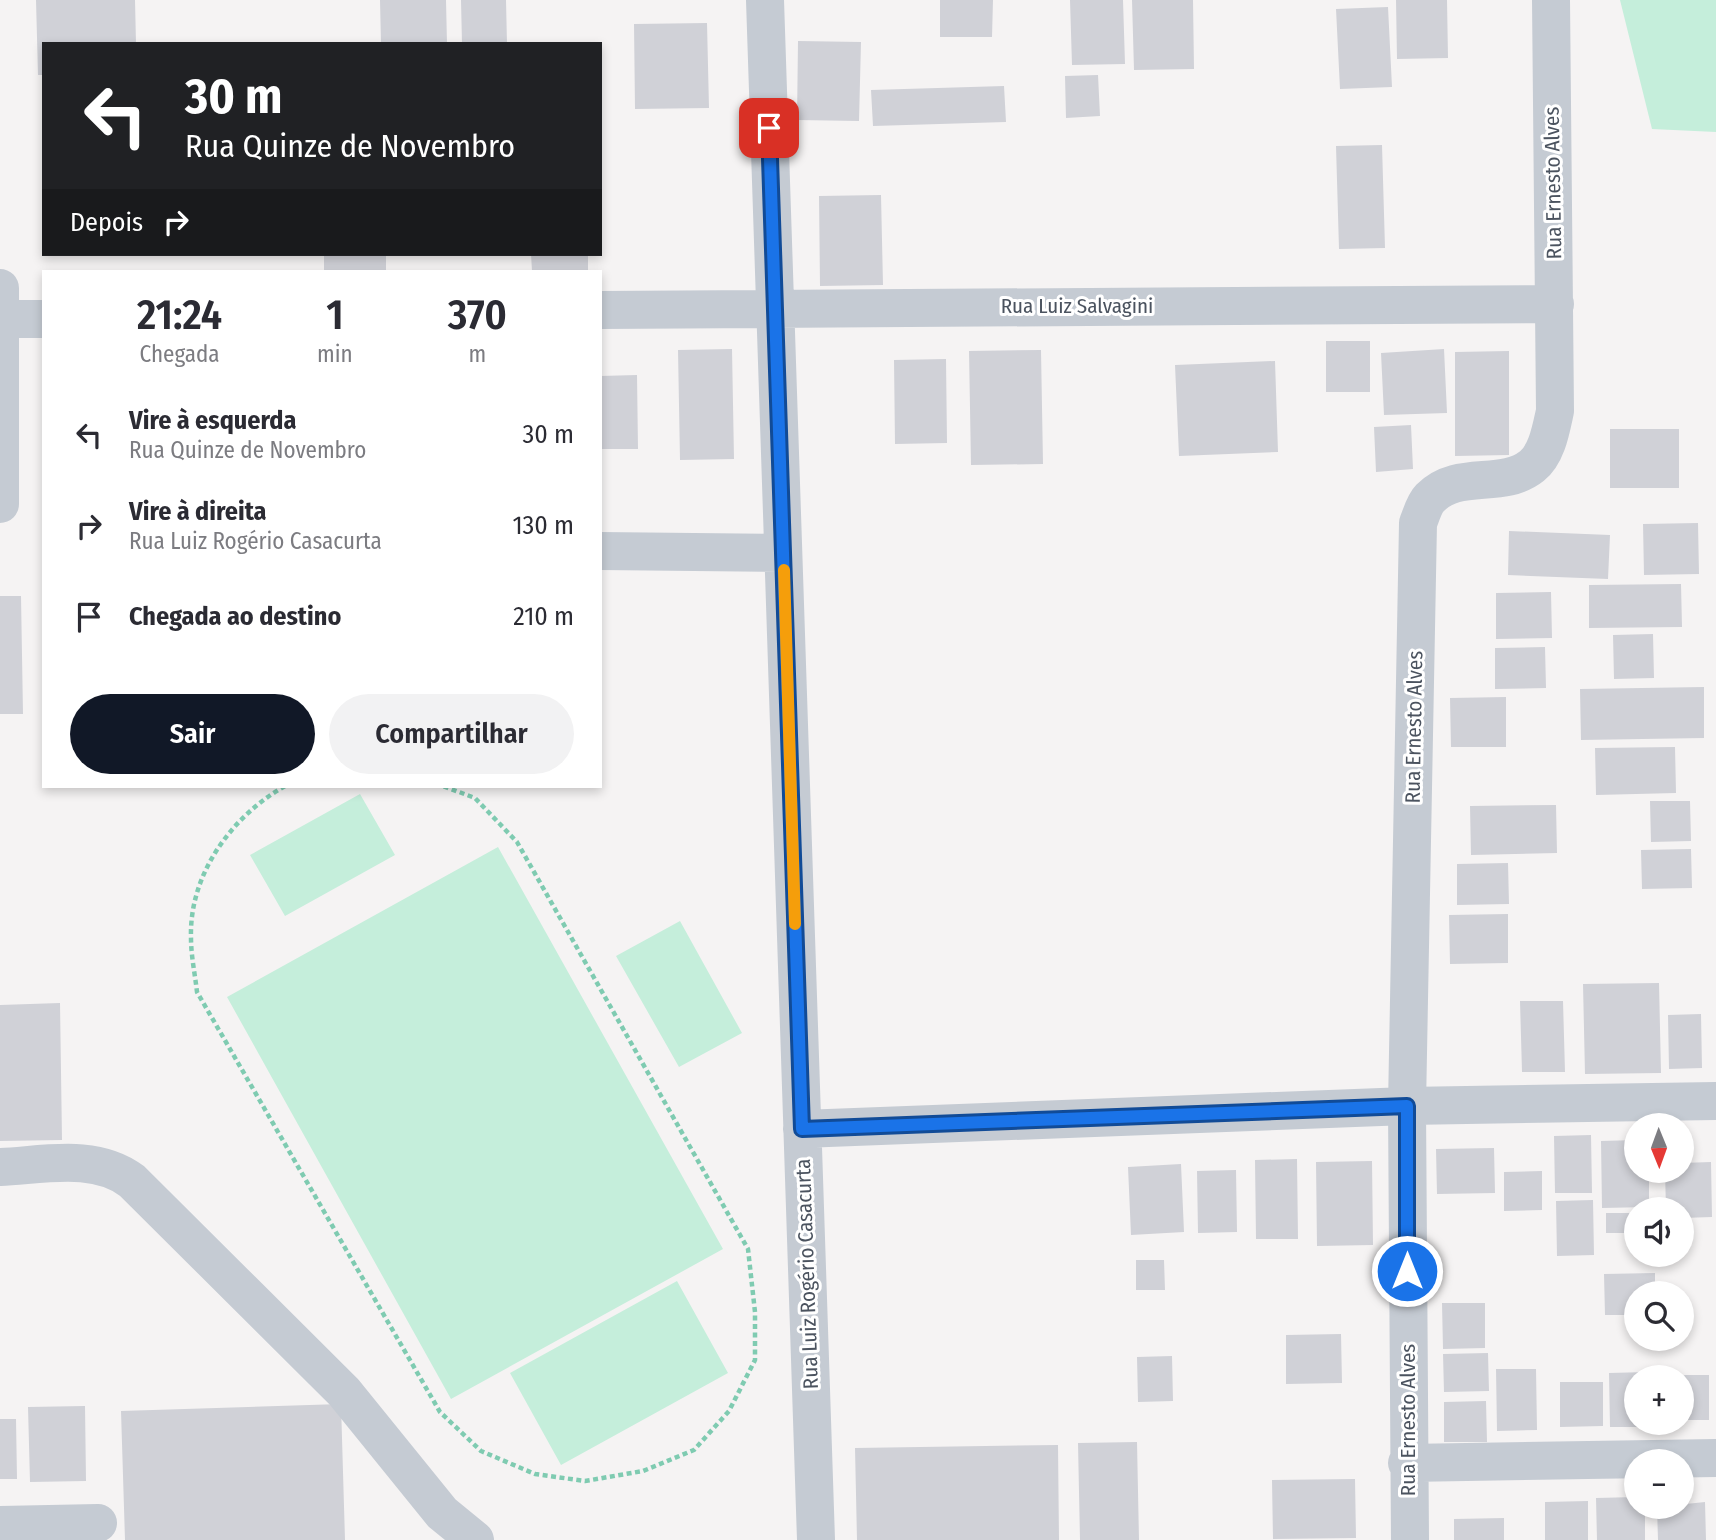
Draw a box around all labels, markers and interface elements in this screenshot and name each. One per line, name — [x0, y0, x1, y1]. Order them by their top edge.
text: 30 m — [185, 67, 283, 126]
icon: left — [70, 70, 161, 161]
pin — [739, 98, 799, 158]
street label: Rua Ernesto Alves — [1539, 106, 1567, 259]
icon: arrive — [750, 109, 788, 147]
text: Rua Quinze de Novembro — [185, 127, 515, 165]
icon: right — [157, 203, 195, 241]
text: Depois — [70, 207, 143, 238]
text: 21:24 — [137, 290, 222, 340]
text: 1 — [326, 290, 344, 340]
text: 370 — [448, 290, 507, 340]
street label: Rua Luiz Salvagini — [1001, 293, 1153, 319]
text: Chegada — [139, 340, 220, 368]
text: min — [317, 340, 353, 368]
text: m — [468, 340, 486, 368]
text: Vire à esquerda — [129, 405, 296, 436]
icon: left — [70, 416, 108, 454]
text: 30 m — [523, 419, 574, 450]
text: Rua Quinze de Novembro — [129, 436, 366, 464]
text: Vire à direita — [129, 496, 267, 527]
icon: right — [70, 507, 108, 545]
text: 130 m — [512, 510, 574, 541]
text: Rua Luiz Rogério Casacurta — [129, 527, 382, 555]
icon: arrive — [70, 598, 108, 636]
text: Chegada ao destino — [129, 601, 341, 632]
text: 210 m — [513, 601, 574, 632]
street label: Rua Ernesto Alves — [1400, 650, 1428, 803]
button: Sair — [70, 694, 315, 774]
button: Compartilhar — [329, 694, 574, 774]
north arrow — [1624, 1113, 1694, 1183]
map controls — [1624, 1113, 1694, 1519]
street label: Rua Luiz Rogério Casacurta — [790, 1158, 824, 1390]
button: sound — [1624, 1197, 1694, 1267]
position arrow — [1370, 1234, 1444, 1308]
button: search — [1624, 1281, 1694, 1351]
street label: Rua Ernesto Alves — [1395, 1344, 1421, 1496]
button: + — [1624, 1365, 1694, 1435]
button: − — [1624, 1449, 1694, 1519]

